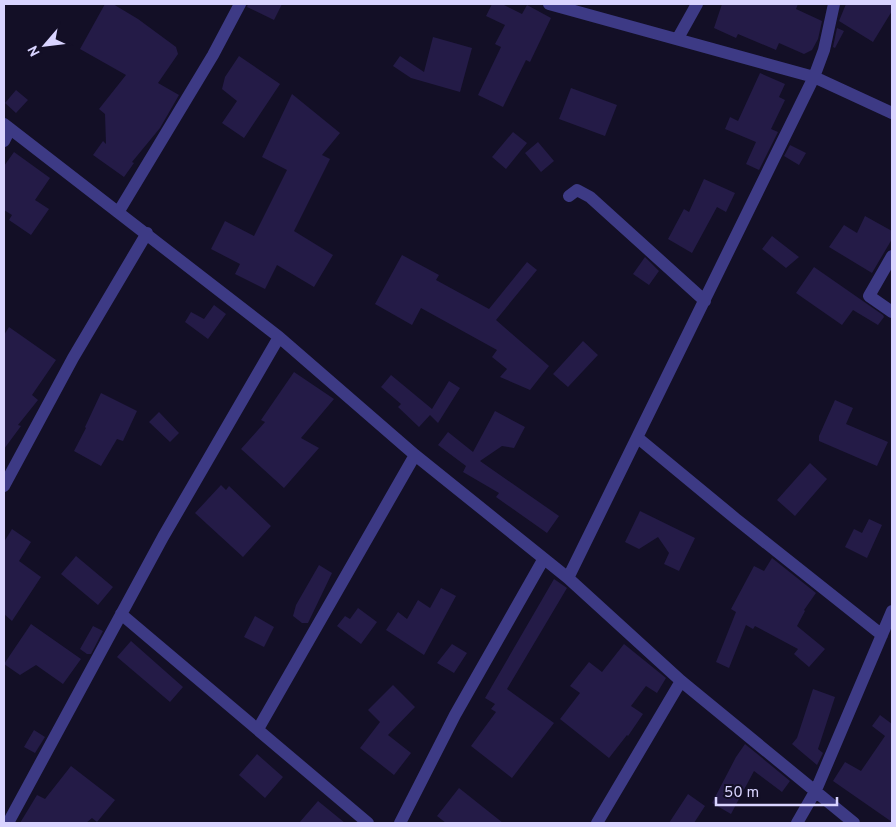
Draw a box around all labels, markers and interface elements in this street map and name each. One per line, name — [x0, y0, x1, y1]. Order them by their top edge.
north arrow — [20, 20, 70, 70]
text: N — [25, 42, 45, 59]
scale bar — [716, 774, 837, 806]
text: 50 m — [724, 784, 759, 803]

